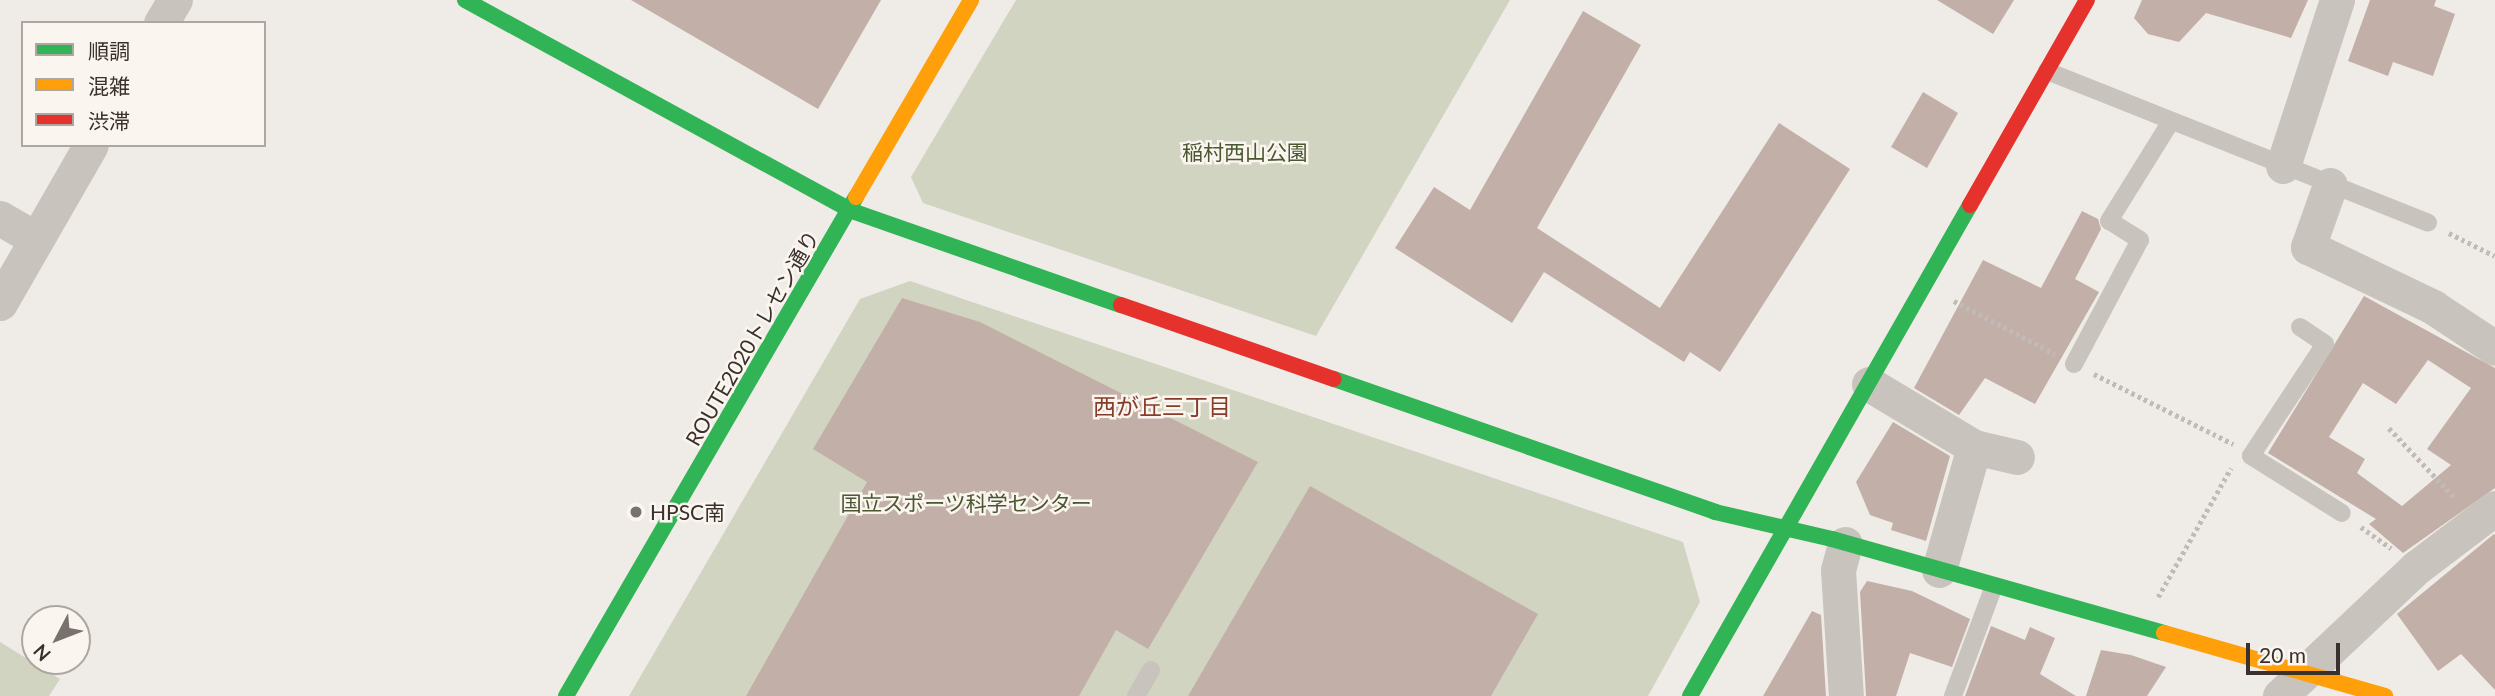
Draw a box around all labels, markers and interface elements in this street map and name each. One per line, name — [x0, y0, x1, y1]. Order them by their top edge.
legend — [21, 21, 266, 147]
text: 順調 — [88, 38, 130, 63]
text: 混雑 — [88, 73, 130, 98]
text: 渋滞 — [88, 108, 130, 133]
park label: 稲村西山公園 — [1182, 139, 1308, 165]
street label: ROUTE2020トレセン通り — [680, 226, 824, 450]
district label: 西が丘三丁目 — [1093, 392, 1231, 420]
park label: 国立スポーツ科学センター — [840, 490, 1092, 516]
place label: HPSC南 — [650, 499, 725, 525]
marker: HPSC南 — [628, 504, 644, 520]
north arrow — [21, 605, 91, 675]
scale bar — [2250, 630, 2344, 674]
text: N — [28, 640, 55, 666]
text: 20 m — [2259, 642, 2306, 667]

